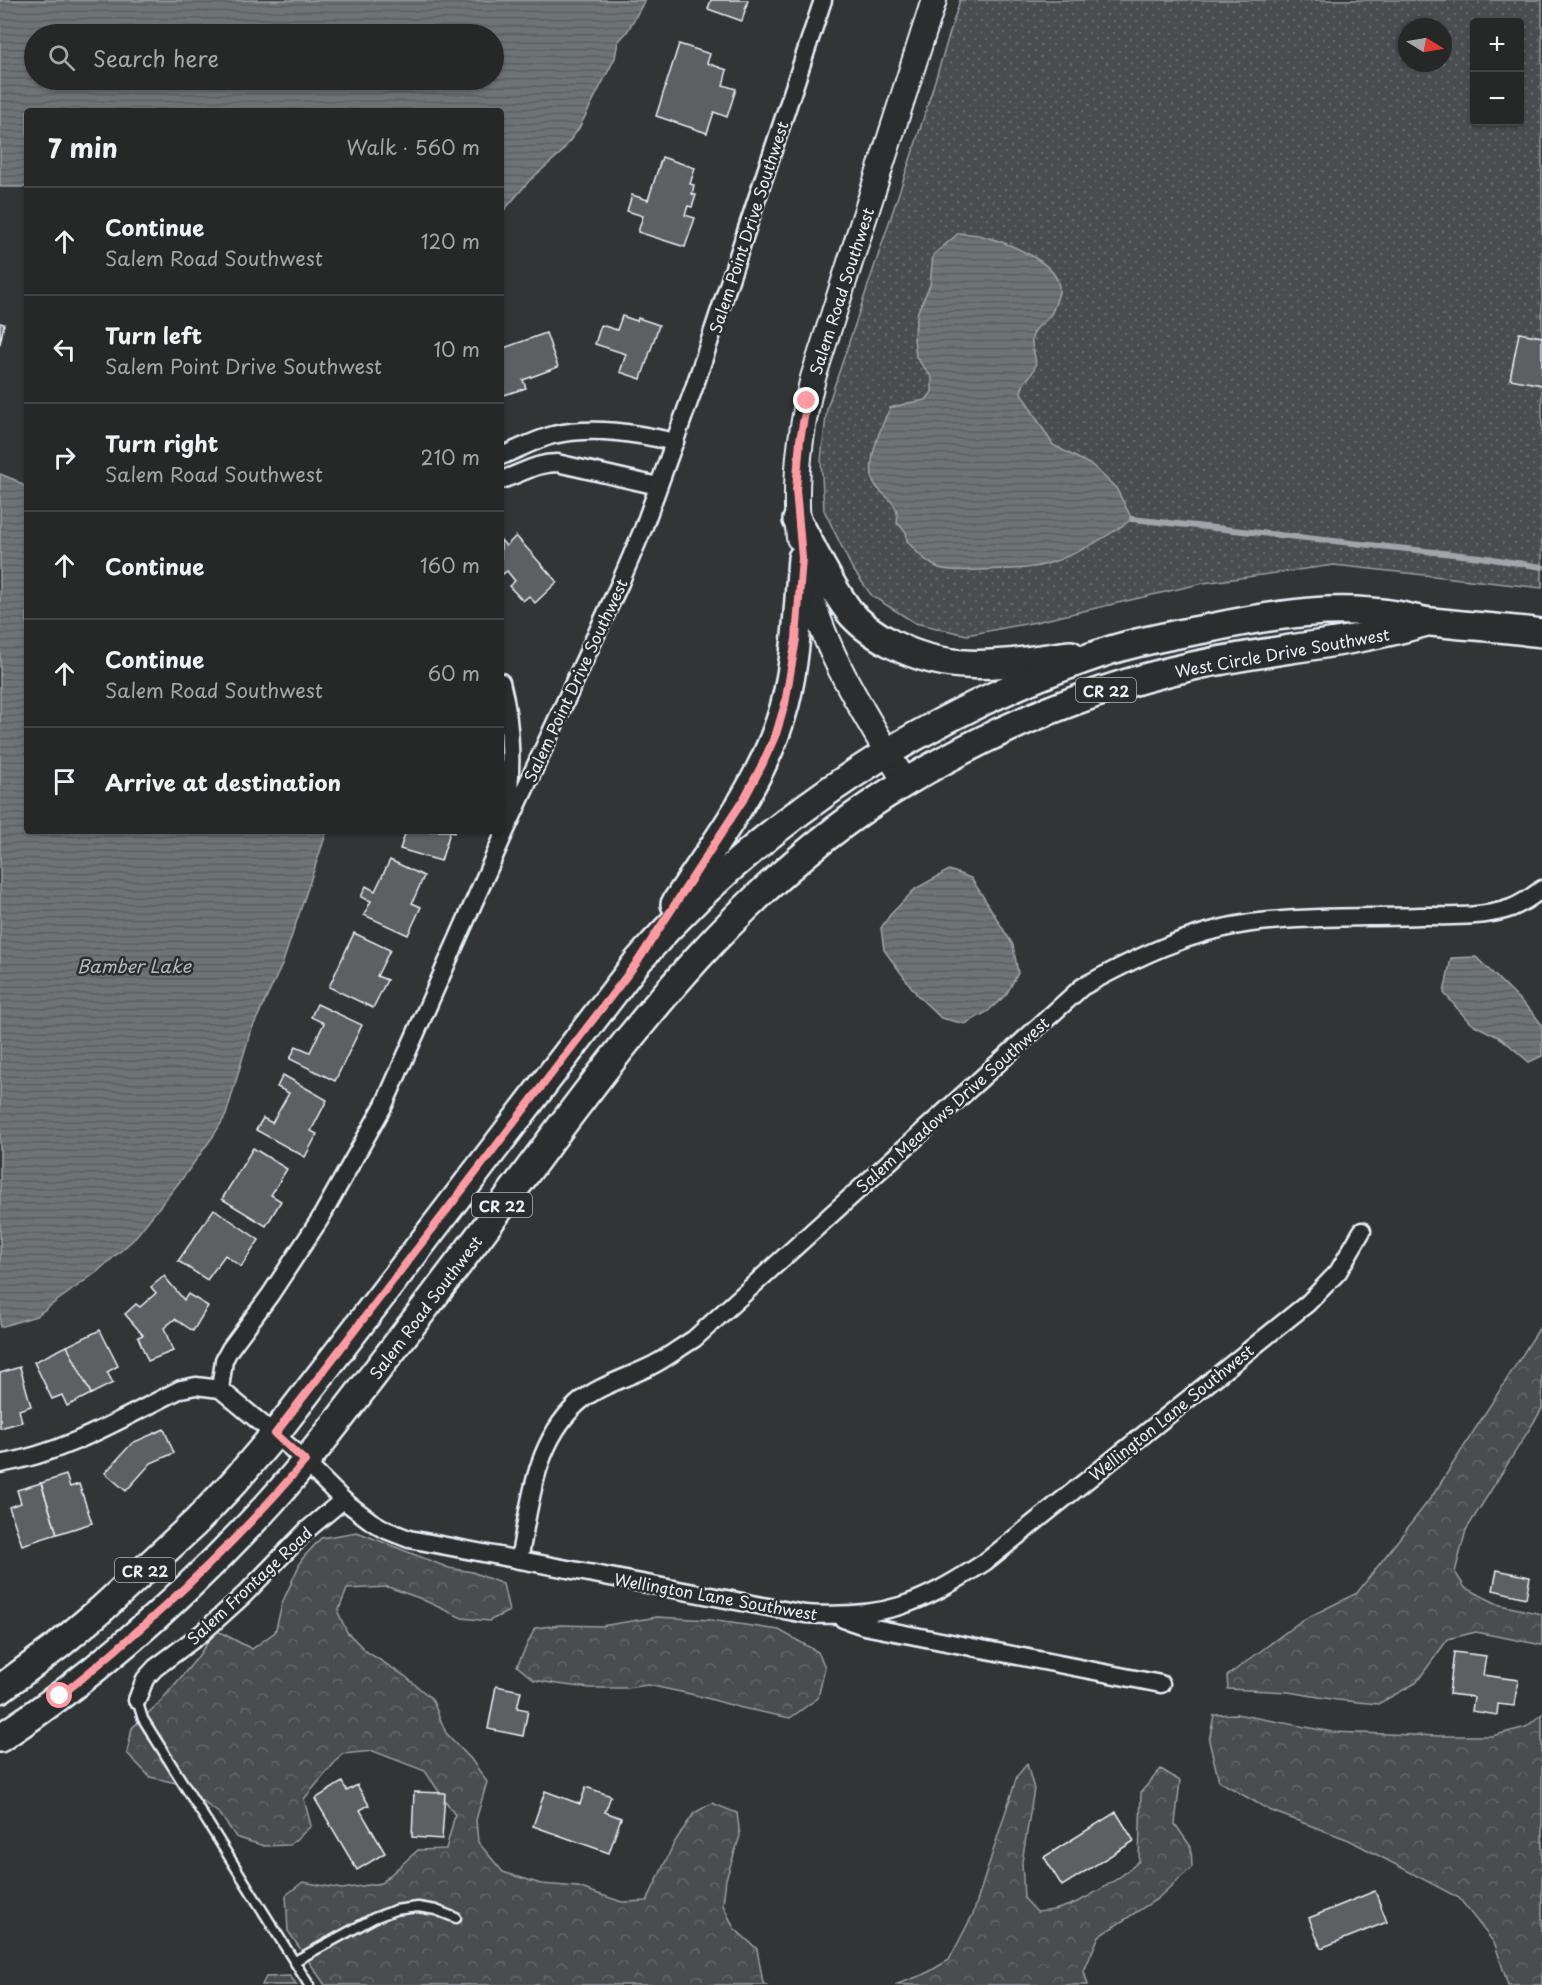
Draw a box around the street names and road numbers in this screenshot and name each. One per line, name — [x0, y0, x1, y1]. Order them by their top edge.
street label: Salem Point Drive Southwest — [702, 118, 794, 336]
street label: Salem Road Southwest — [803, 204, 879, 378]
street label: Salem Point Drive Southwest — [517, 574, 633, 786]
street label: West Circle Drive Southwest — [1173, 621, 1391, 683]
road number: CR 22 — [1076, 678, 1136, 702]
street label: Salem Meadows Drive Southwest — [850, 1011, 1054, 1197]
road number: CR 22 — [472, 1193, 532, 1217]
street label: Salem Road Southwest — [363, 1230, 487, 1384]
street label: Wellington Lane Southwest — [1084, 1338, 1258, 1486]
street label: Salem Frontage Road — [181, 1520, 317, 1650]
road number: CR 22 — [115, 1558, 175, 1582]
street label: Wellington Lane Southwest — [613, 1566, 819, 1626]

